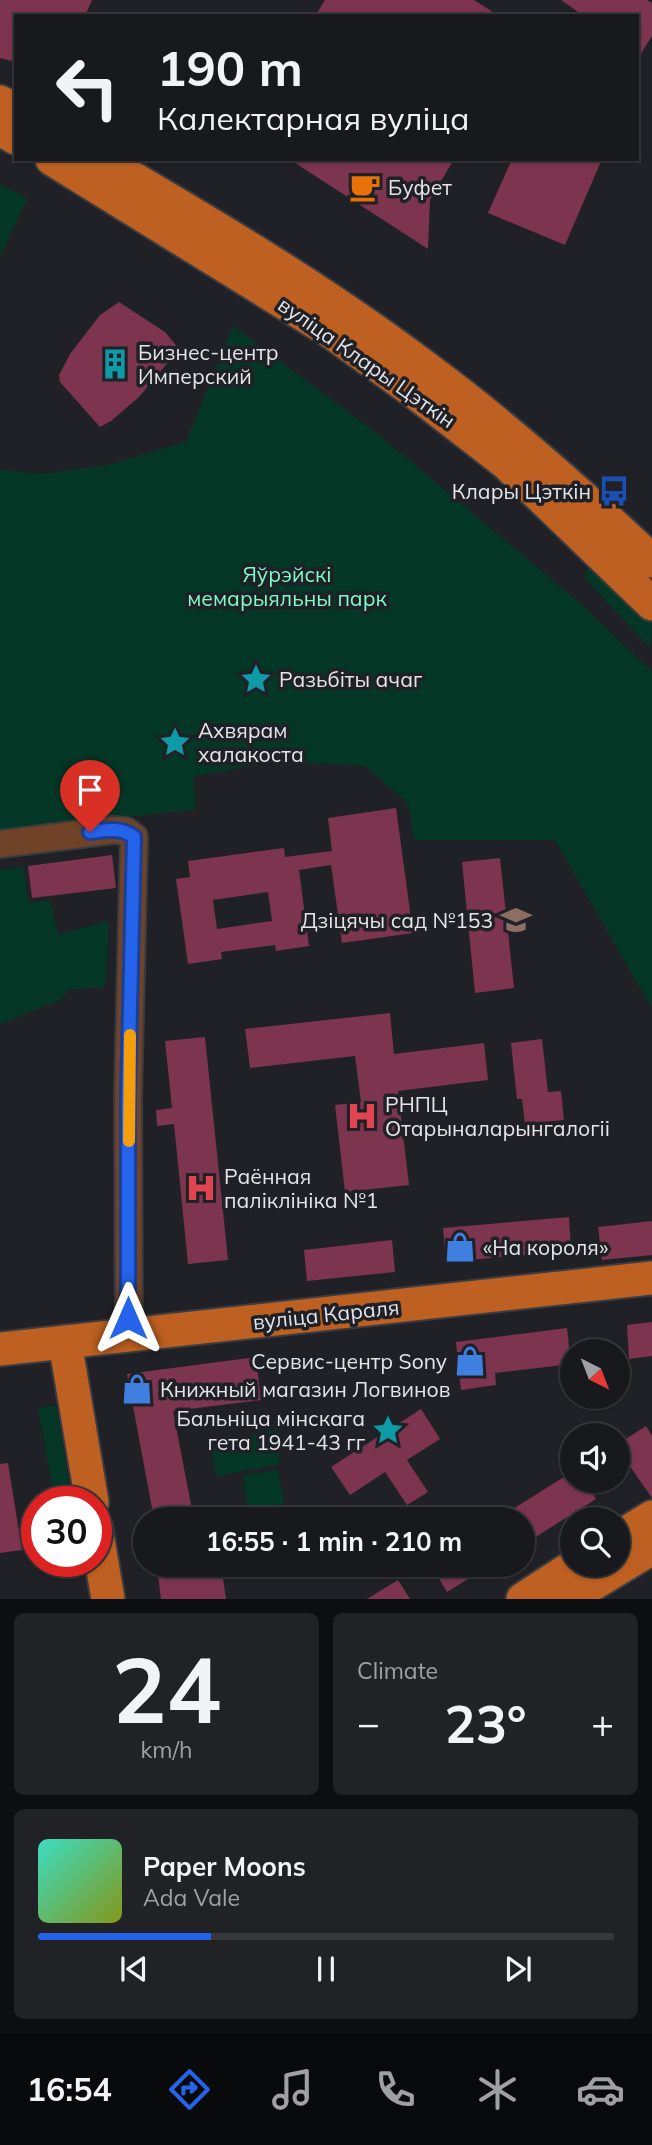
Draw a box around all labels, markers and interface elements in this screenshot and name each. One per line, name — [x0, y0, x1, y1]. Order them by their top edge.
text: 190 m — [157, 37, 303, 98]
icon: left — [42, 42, 133, 133]
text: Калектарная вуліца — [157, 98, 469, 138]
cafe icon: Буфет — [348, 170, 382, 204]
place label: Буфет — [388, 174, 452, 200]
street label: вуліца Клары Цэткін — [273, 291, 461, 433]
place label: Бизнес-центр Имперский — [138, 339, 279, 389]
building icon: Бизнес-центр Имперский — [98, 347, 132, 381]
bus stop icon: Клары Цэткін — [597, 474, 631, 508]
place label: Клары Цэткін — [452, 478, 591, 504]
park label: Яўрэйскі мемарыяльны парк — [187, 561, 388, 611]
place icon: Разьбіты ачаг — [239, 662, 273, 696]
place label: Разьбіты ачаг — [279, 666, 423, 692]
place label: Ахвярам халакоста — [198, 717, 304, 767]
place icon: Ахвярам халакоста — [158, 725, 192, 759]
pin — [60, 760, 120, 832]
icon: arrive — [71, 771, 109, 809]
school or university icon: Дзіцячы сад №153 — [499, 903, 533, 937]
place label: Дзіцячы сад №153 — [301, 907, 493, 933]
place label: РНПЦ Отарыналарынгалогіі — [385, 1091, 610, 1141]
hospital icon: РНПЦ Отарыналарынгалогіі — [345, 1099, 379, 1133]
place label: Раённая паліклініка №1 — [224, 1163, 378, 1213]
hospital icon: Раённая паліклініка №1 — [184, 1171, 218, 1205]
shop icon: «На короля» — [443, 1230, 477, 1264]
place label: «На короля» — [483, 1234, 608, 1260]
position arrow — [91, 1281, 165, 1355]
street label: вуліца Караля — [251, 1293, 401, 1335]
north arrow — [560, 1339, 630, 1409]
map controls — [560, 1339, 630, 1577]
shop icon: Сервис-центр Sony — [453, 1344, 487, 1378]
place label: Сервис-центр Sony — [251, 1348, 447, 1374]
shop icon: Книжный магазин Логвинов — [120, 1372, 154, 1406]
place label: Книжный магазин Логвинов — [160, 1376, 451, 1402]
place label: Бальніца мінскага гета 1941-43 гг — [176, 1405, 366, 1455]
place icon: Бальніца мінскага гета 1941-43 гг — [371, 1413, 405, 1447]
button: sound — [560, 1423, 630, 1493]
speed limit sign: 30 — [21, 1486, 112, 1577]
button: search — [560, 1507, 630, 1577]
text: 16:55 · 1 min · 210 m — [206, 1525, 462, 1558]
text: 24 — [112, 1632, 221, 1746]
text: Climate — [357, 1656, 438, 1685]
text: 23° — [444, 1691, 527, 1756]
text: − — [357, 1699, 380, 1747]
text: + — [591, 1699, 614, 1747]
text: km/h — [140, 1735, 193, 1764]
text: Paper Moons — [143, 1850, 306, 1883]
text: Ada Vale — [143, 1883, 240, 1912]
icon: previous — [115, 1950, 153, 1988]
icon: pause — [307, 1950, 345, 1988]
icon: next — [499, 1950, 537, 1988]
icon: directions — [165, 2065, 214, 2114]
icon: music — [268, 2065, 317, 2114]
icon: phone — [371, 2065, 420, 2114]
icon: climate — [473, 2065, 522, 2114]
icon: car — [576, 2065, 625, 2114]
text: 16:54 — [27, 2069, 112, 2109]

